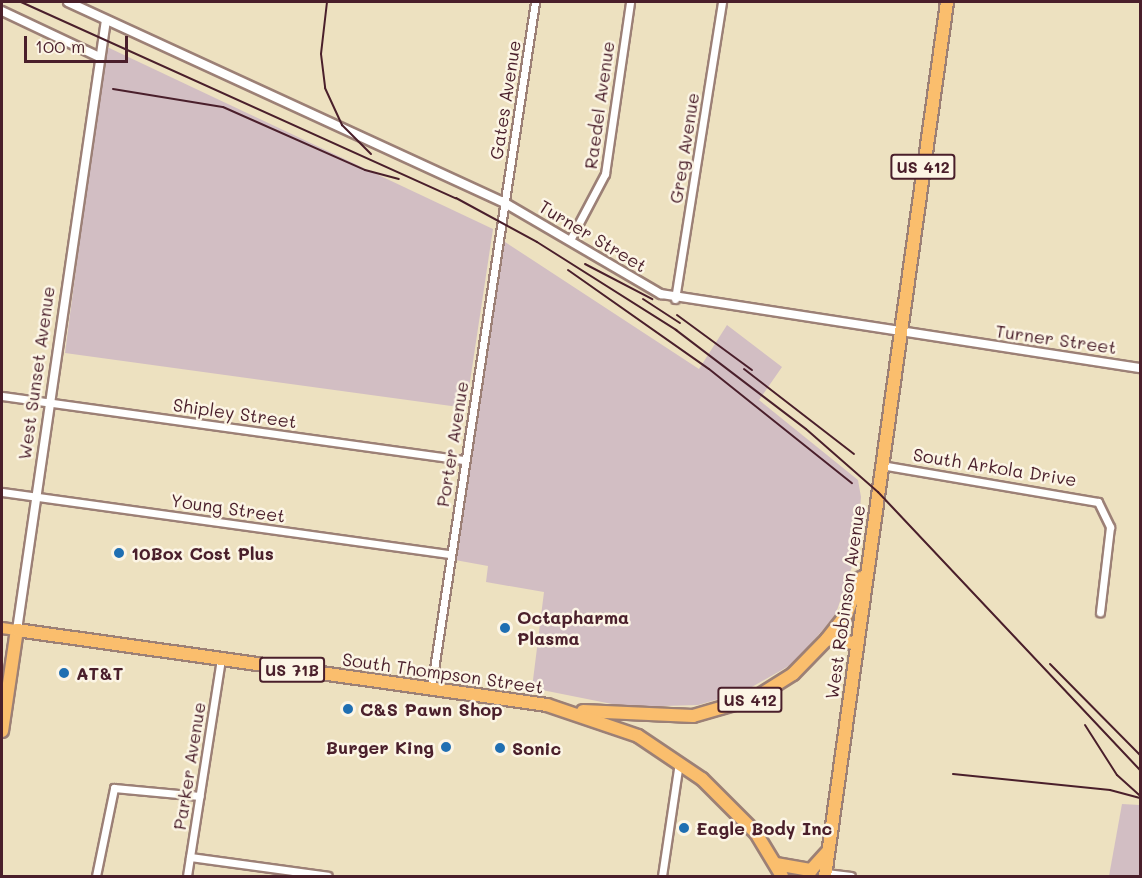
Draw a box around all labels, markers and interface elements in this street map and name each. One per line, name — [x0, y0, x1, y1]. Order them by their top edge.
scale bar — [27, 24, 130, 62]
text: 100 m — [35, 34, 85, 58]
street label: Gates Avenue — [485, 39, 525, 161]
street label: Raedel Avenue — [579, 40, 619, 170]
street label: Greg Avenue — [665, 91, 703, 205]
road number: US 412 — [890, 154, 956, 180]
street label: Turner Street — [535, 195, 651, 277]
street label: West Sunset Avenue — [13, 285, 59, 461]
street label: Turner Street — [994, 320, 1118, 358]
street label: Porter Avenue — [431, 380, 473, 508]
street label: Shipley Street — [172, 394, 298, 432]
street label: South Arkola Drive — [912, 443, 1078, 491]
street label: Young Street — [169, 489, 287, 527]
street label: West Robinson Avenue — [821, 503, 869, 701]
place label: 10Box Cost Plus — [131, 542, 274, 564]
marker: 10Box Cost Plus — [112, 546, 126, 560]
place label: Octapharma Plasma — [517, 607, 629, 650]
marker: Octapharma Plasma — [498, 621, 512, 635]
street label: South Thompson Street — [341, 648, 545, 698]
road number: US 71B — [259, 657, 325, 683]
place label: AT&T — [76, 662, 123, 684]
marker: AT&T — [57, 666, 71, 680]
road number: US 412 — [717, 687, 783, 713]
place label: C&S Pawn Shop — [360, 698, 503, 720]
street label: Parker Avenue — [168, 701, 210, 831]
marker: C&S Pawn Shop — [341, 702, 355, 716]
place label: Burger King — [326, 736, 434, 758]
place label: Sonic — [512, 737, 561, 759]
marker: Burger King — [439, 740, 453, 754]
marker: Sonic — [493, 741, 507, 755]
place label: Eagle Body Inc — [696, 817, 832, 839]
marker: Eagle Body Inc — [677, 821, 691, 835]

